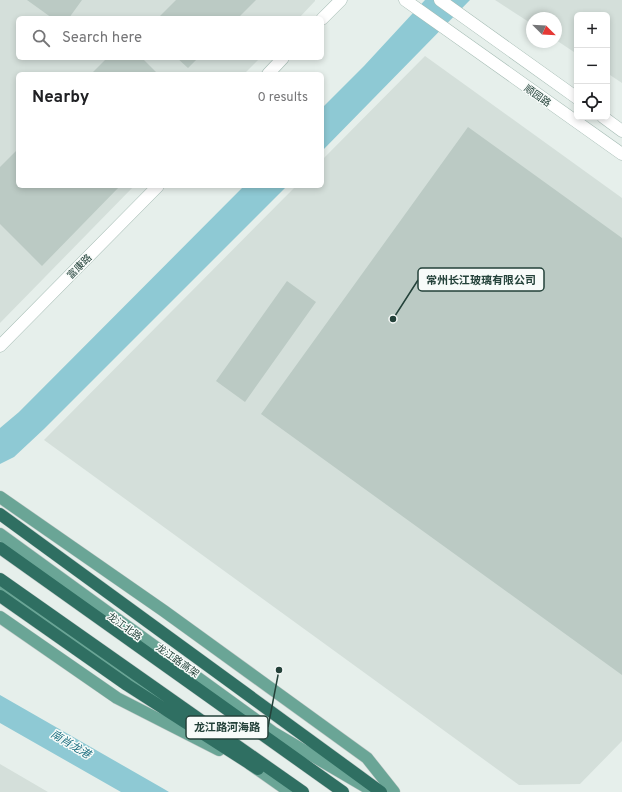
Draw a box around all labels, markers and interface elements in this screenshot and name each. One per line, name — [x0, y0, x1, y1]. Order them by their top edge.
north arrow — [526, 12, 562, 48]
map controls — [574, 12, 610, 120]
button: + — [574, 12, 610, 48]
search box — [16, 16, 324, 60]
icon: search — [30, 27, 52, 49]
text: Search here — [62, 29, 142, 48]
button: − — [574, 48, 610, 84]
street label: 顺园路 — [521, 82, 553, 110]
button: locate — [574, 84, 610, 120]
text: Nearby — [32, 87, 89, 109]
text: 0 results — [257, 90, 308, 106]
street label: 富康路 — [65, 252, 95, 282]
callout: 常州长江玻璃有限公司 — [418, 268, 544, 291]
text: 常州长江玻璃有限公司 — [426, 274, 536, 288]
street label: 龙江北路 — [104, 610, 144, 644]
street label: 龙江路高架 — [153, 642, 201, 681]
callout: 龙江路河海路 — [186, 716, 268, 739]
text: 龙江路河海路 — [194, 721, 261, 735]
water label: 南肖龙港 — [48, 728, 95, 763]

